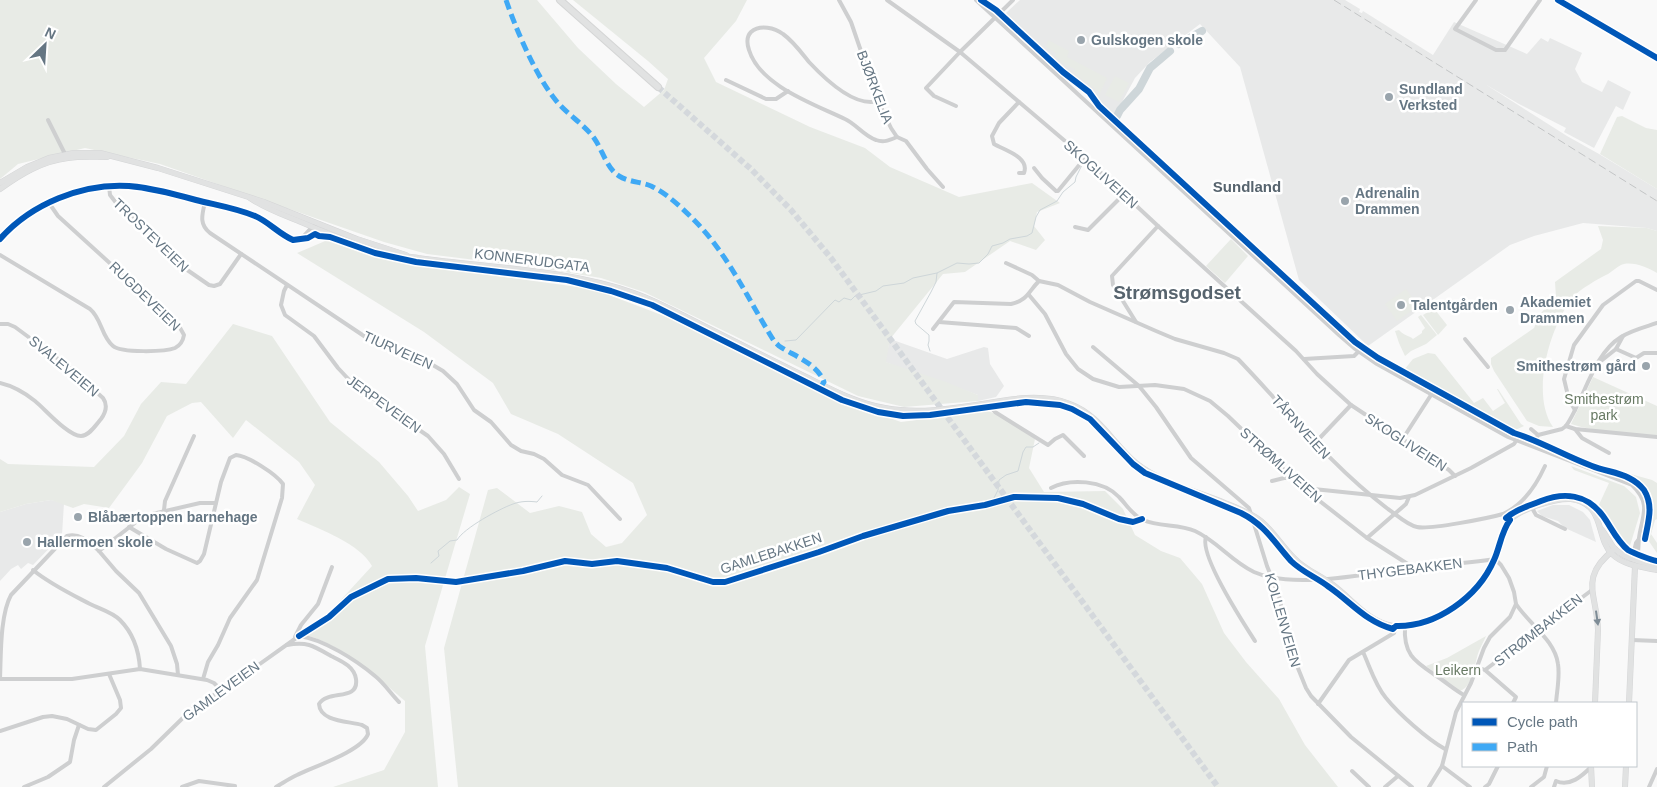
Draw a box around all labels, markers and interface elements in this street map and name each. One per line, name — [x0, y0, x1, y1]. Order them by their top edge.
north arrow — [20, 20, 70, 70]
text: N — [43, 24, 58, 43]
place label: Gulskogen skole — [1091, 32, 1203, 48]
marker: Gulskogen skole — [1075, 34, 1087, 46]
street label: BJØRKELIA — [854, 48, 897, 126]
place label: Sundland Verksted — [1399, 81, 1463, 113]
marker: Sundland Verksted — [1383, 91, 1395, 103]
street label: SKOGLIVEIEN — [1061, 137, 1141, 211]
district label: Sundland — [1213, 178, 1281, 195]
place label: Adrenalin Drammen — [1355, 185, 1420, 217]
street label: TROSTEVEIEN — [110, 195, 192, 275]
marker: Adrenalin Drammen — [1339, 195, 1351, 207]
street label: KONNERUDGATA — [473, 245, 591, 275]
street label: RUGDEVEIEN — [106, 258, 184, 334]
district label: Strømsgodset — [1113, 282, 1242, 303]
place label: Akademiet Drammen — [1520, 294, 1591, 326]
place label: Talentgården — [1411, 297, 1498, 313]
marker: Talentgården — [1395, 299, 1407, 311]
marker: Akademiet Drammen — [1504, 304, 1516, 316]
street label: TIURVEIEN — [361, 328, 435, 372]
street label: SVALEVEIEN — [26, 332, 102, 400]
place label: Smithestrøm gård — [1516, 358, 1636, 374]
marker: Smithestrøm gård — [1640, 360, 1652, 372]
street label: JERPEVEIEN — [344, 372, 424, 436]
park label: Smithestrøm park — [1564, 391, 1644, 423]
street label: TÅRNVEIEN — [1268, 392, 1334, 462]
street label: SKOGLIVEIEN — [1362, 410, 1450, 474]
street label: STRØMLIVEIEN — [1237, 424, 1325, 506]
place label: Blåbærtoppen barnehage — [88, 509, 258, 525]
marker: Blåbærtoppen barnehage — [72, 511, 84, 523]
street label: GAMLEBAKKEN — [718, 529, 824, 577]
place label: Hallermoen skole — [37, 534, 153, 550]
marker: Hallermoen skole — [21, 536, 33, 548]
street label: THYGEBAKKEN — [1357, 555, 1463, 583]
street label: KOLLENVEIEN — [1262, 571, 1304, 669]
street label: STRØMBAKKEN — [1491, 591, 1585, 669]
one-way arrow — [1593, 611, 1601, 627]
street label: GAMLEVEIEN — [179, 658, 263, 724]
park label: Leikern — [1435, 662, 1481, 678]
legend — [1462, 702, 1637, 767]
text: Cycle path — [1507, 713, 1578, 730]
text: Path — [1507, 738, 1538, 755]

